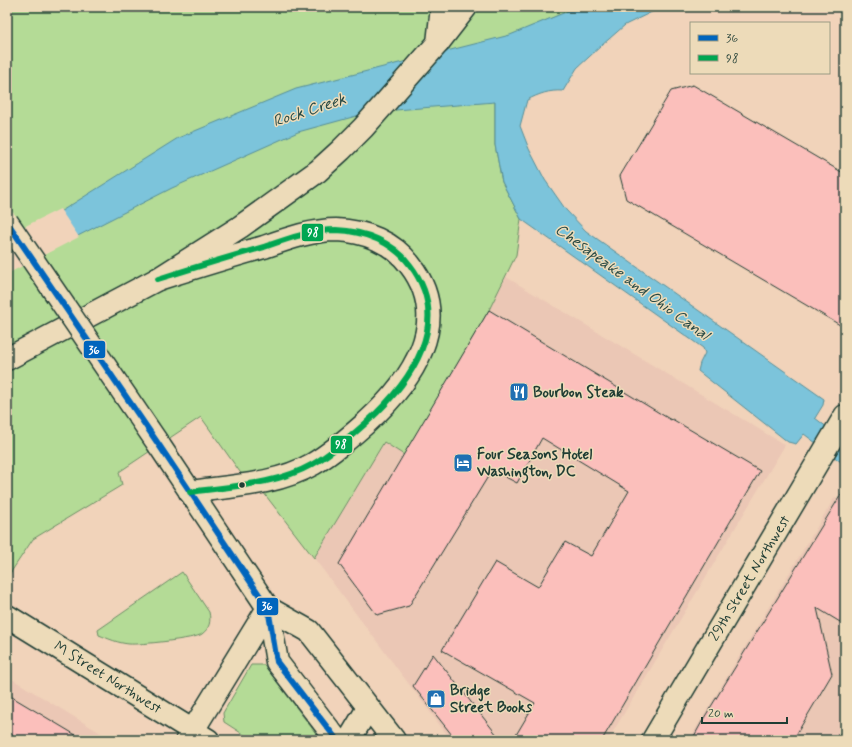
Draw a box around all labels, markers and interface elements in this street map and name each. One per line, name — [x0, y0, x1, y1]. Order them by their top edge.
legend — [690, 22, 830, 74]
text: 36 — [726, 31, 738, 47]
text: 98 — [726, 51, 738, 67]
water label: Rock Creek — [270, 89, 349, 132]
water label: Chesapeake and Ohio Canal — [551, 219, 716, 347]
line badge: 98 — [301, 223, 324, 242]
text: 98 — [307, 226, 319, 240]
line badge: 36 — [83, 340, 106, 359]
text: 36 — [88, 344, 100, 358]
restaurant icon: Bourbon Steak — [508, 381, 530, 403]
place label: Bourbon Steak — [533, 383, 624, 403]
line badge: 98 — [330, 435, 353, 454]
text: 98 — [335, 438, 347, 452]
place label: Four Seasons Hotel Washington, DC — [476, 445, 592, 484]
hotel icon: Four Seasons Hotel Washington, DC — [452, 452, 474, 474]
unlabelled marker — [237, 480, 247, 490]
street label: 29th Street Northwest — [704, 511, 796, 645]
line badge: 36 — [256, 597, 279, 616]
text: 36 — [261, 600, 273, 614]
street label: M Street Northwest — [50, 637, 166, 719]
place label: Bridge Street Books — [450, 681, 532, 718]
shop icon: Bridge Street Books — [425, 688, 447, 710]
scale bar — [702, 699, 787, 725]
text: 20 m — [708, 706, 734, 722]

